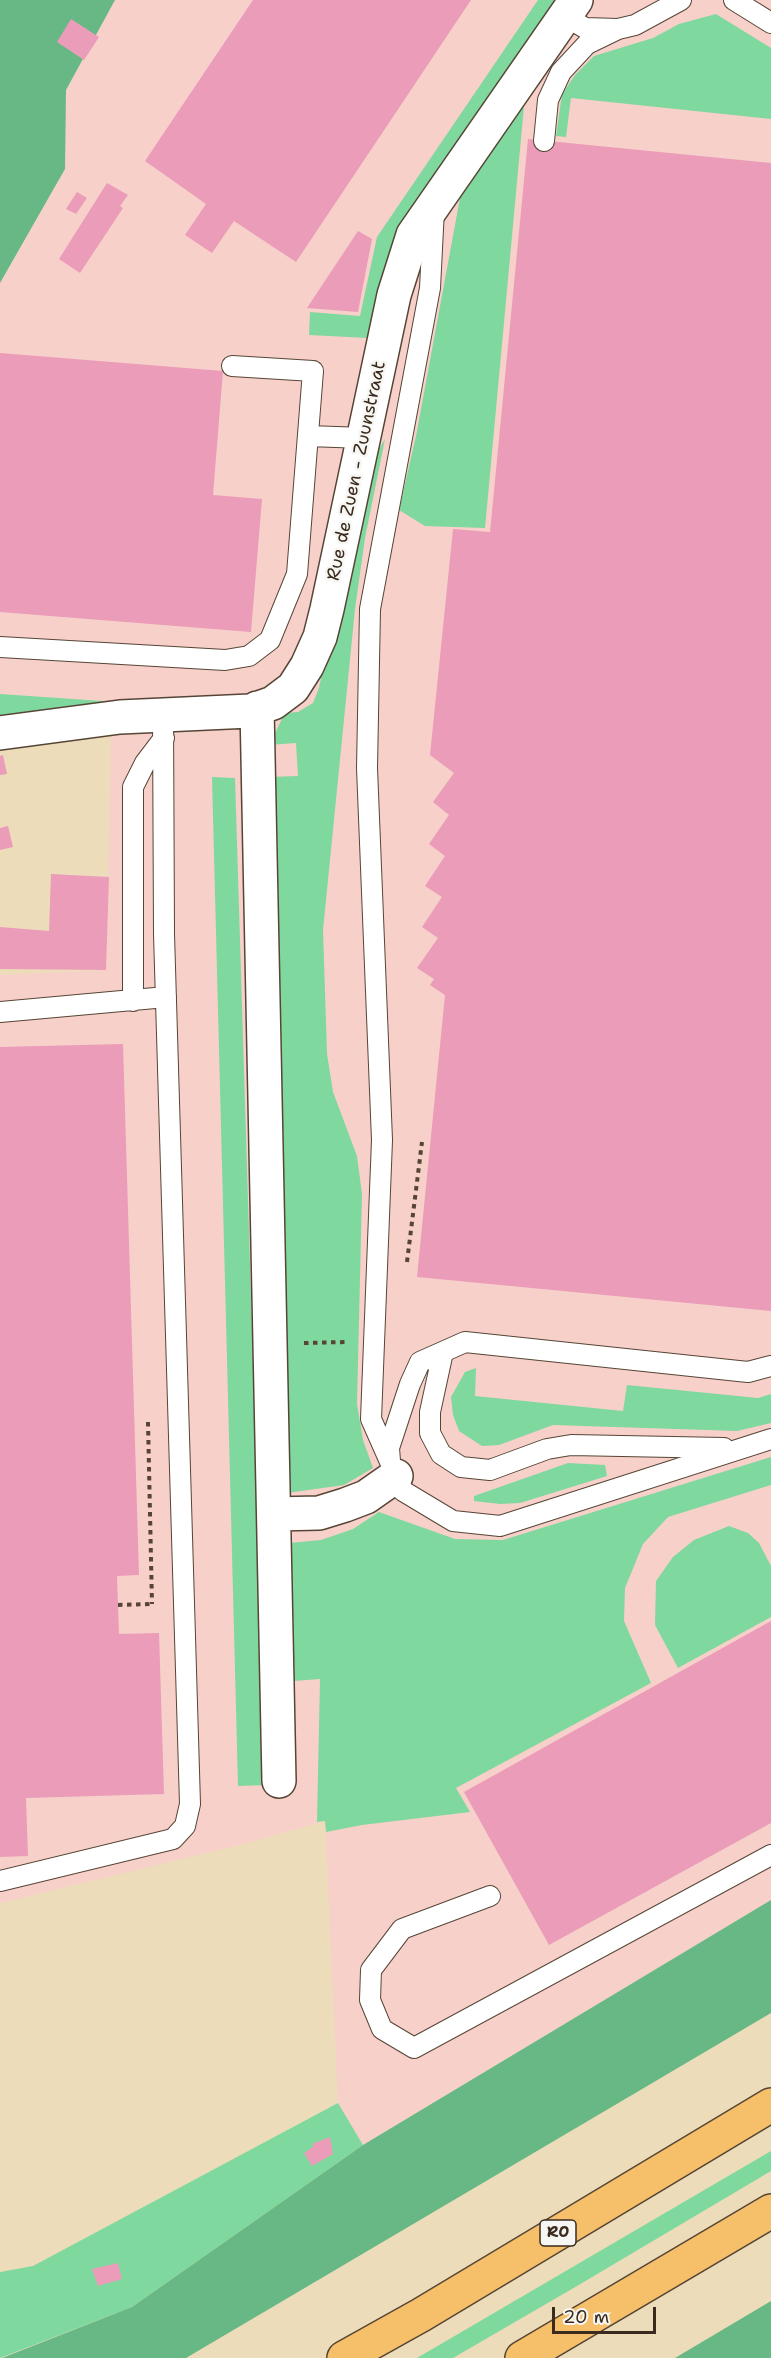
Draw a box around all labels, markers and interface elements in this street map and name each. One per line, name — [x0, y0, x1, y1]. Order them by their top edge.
street label: Rue de Zuen - Zuunstraat — [323, 359, 391, 583]
road number: R0 — [540, 2220, 576, 2246]
scale bar — [555, 2295, 658, 2333]
text: 20 m — [563, 2305, 609, 2329]

